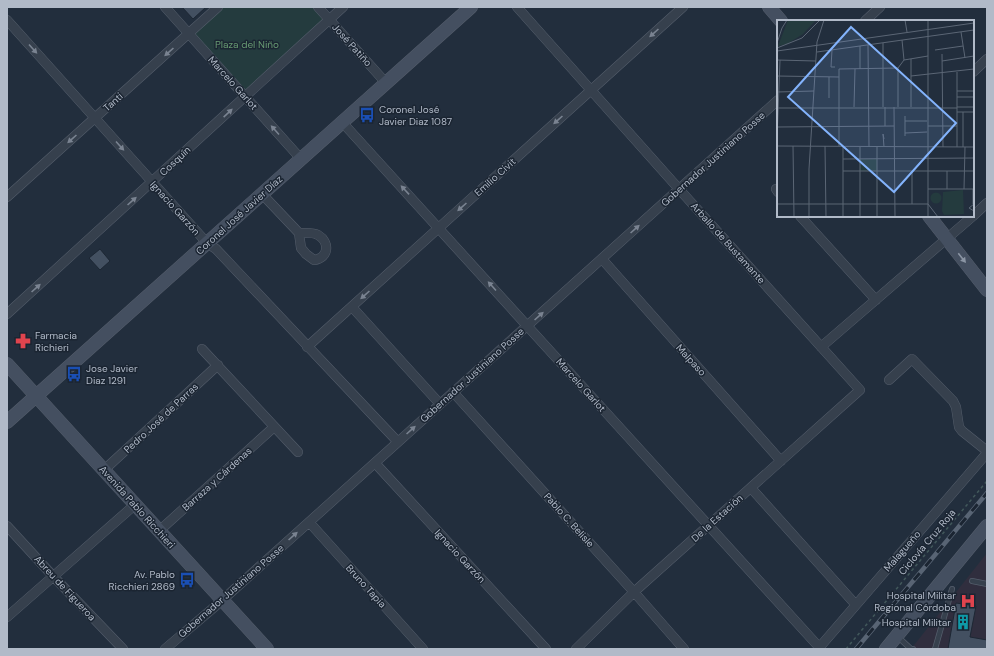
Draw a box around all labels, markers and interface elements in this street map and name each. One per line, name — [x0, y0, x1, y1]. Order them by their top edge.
inset map — [777, 20, 974, 217]
street label: José Patiño — [329, 21, 375, 69]
one-way arrow — [650, 28, 659, 37]
park label: Plaza del Niño — [215, 38, 279, 51]
one-way arrow — [28, 45, 37, 54]
one-way arrow — [164, 47, 173, 56]
street label: Marcelo Garlot — [205, 53, 261, 113]
street label: Tanti — [100, 90, 126, 114]
place label: Coronel José Javier Diaz 1087 — [379, 103, 452, 128]
bus stop icon: Coronel José Javier Diaz 1087 — [358, 106, 376, 124]
one-way arrow — [223, 108, 233, 117]
street label: Gobernador Justiniano Posse — [658, 109, 768, 209]
one-way arrow — [553, 115, 563, 125]
one-way arrow — [270, 125, 280, 135]
one-way arrow — [67, 134, 77, 144]
one-way arrow — [115, 141, 124, 151]
street label: Cosquín — [157, 143, 194, 179]
street label: Emilio Civit — [472, 155, 518, 199]
street label: Coronel José Javier Díaz — [193, 172, 285, 257]
street label: Ignacio Garzón — [147, 178, 203, 238]
one-way arrow — [400, 185, 409, 195]
one-way arrow — [127, 196, 137, 205]
street label: Arballo de Bustamante — [688, 200, 768, 287]
one-way arrow — [456, 203, 467, 212]
one-way arrow — [630, 224, 640, 233]
one-way arrow — [958, 252, 966, 263]
one-way arrow — [487, 281, 497, 291]
one-way arrow — [31, 283, 41, 293]
one-way arrow — [361, 290, 370, 299]
one-way arrow — [533, 311, 544, 320]
street label: Gobernador Justiniano Posse — [417, 325, 527, 425]
place label: Farmacia Richieri — [35, 329, 77, 354]
pharmacy icon: Farmacia Richieri — [14, 332, 32, 350]
street label: Malpaso — [673, 341, 709, 379]
street label: Marcelo Garlot — [553, 355, 609, 415]
place label: Jose Javier Diaz 1291 — [86, 362, 138, 387]
bus stop icon: Jose Javier Diaz 1291 — [65, 365, 83, 383]
street label: Pedro José de Parras — [121, 380, 201, 456]
one-way arrow — [405, 426, 416, 435]
street label: Barraza y Cárdenas — [179, 444, 255, 514]
street label: Avenida Pablo Ricchieri — [96, 463, 178, 551]
street label: Pablo C. Belisle — [541, 490, 597, 550]
street label: De la Estación — [688, 491, 746, 545]
street label: Ciclovía Cruz Roja — [896, 506, 958, 578]
street label: Ignacio Garzón — [432, 526, 488, 586]
street label: Malagueño — [881, 528, 923, 574]
one-way arrow — [288, 532, 298, 541]
street label: Gobernador Justiniano Posse — [175, 541, 287, 640]
street label: Abreu de Figueroa — [31, 553, 99, 623]
street label: Bruno Tapia — [343, 562, 389, 610]
place label: Av. Pablo Ricchieri 2869 — [109, 568, 175, 593]
bus stop icon: Av. Pablo Ricchieri 2869 — [178, 571, 196, 589]
place label: Hospital Militar Regional Córdoba — [874, 589, 956, 614]
hospital icon: Hospital Militar Regional Córdoba — [959, 592, 977, 610]
building icon: Hospital Militar — [954, 613, 972, 631]
place label: Hospital Militar — [882, 616, 951, 629]

